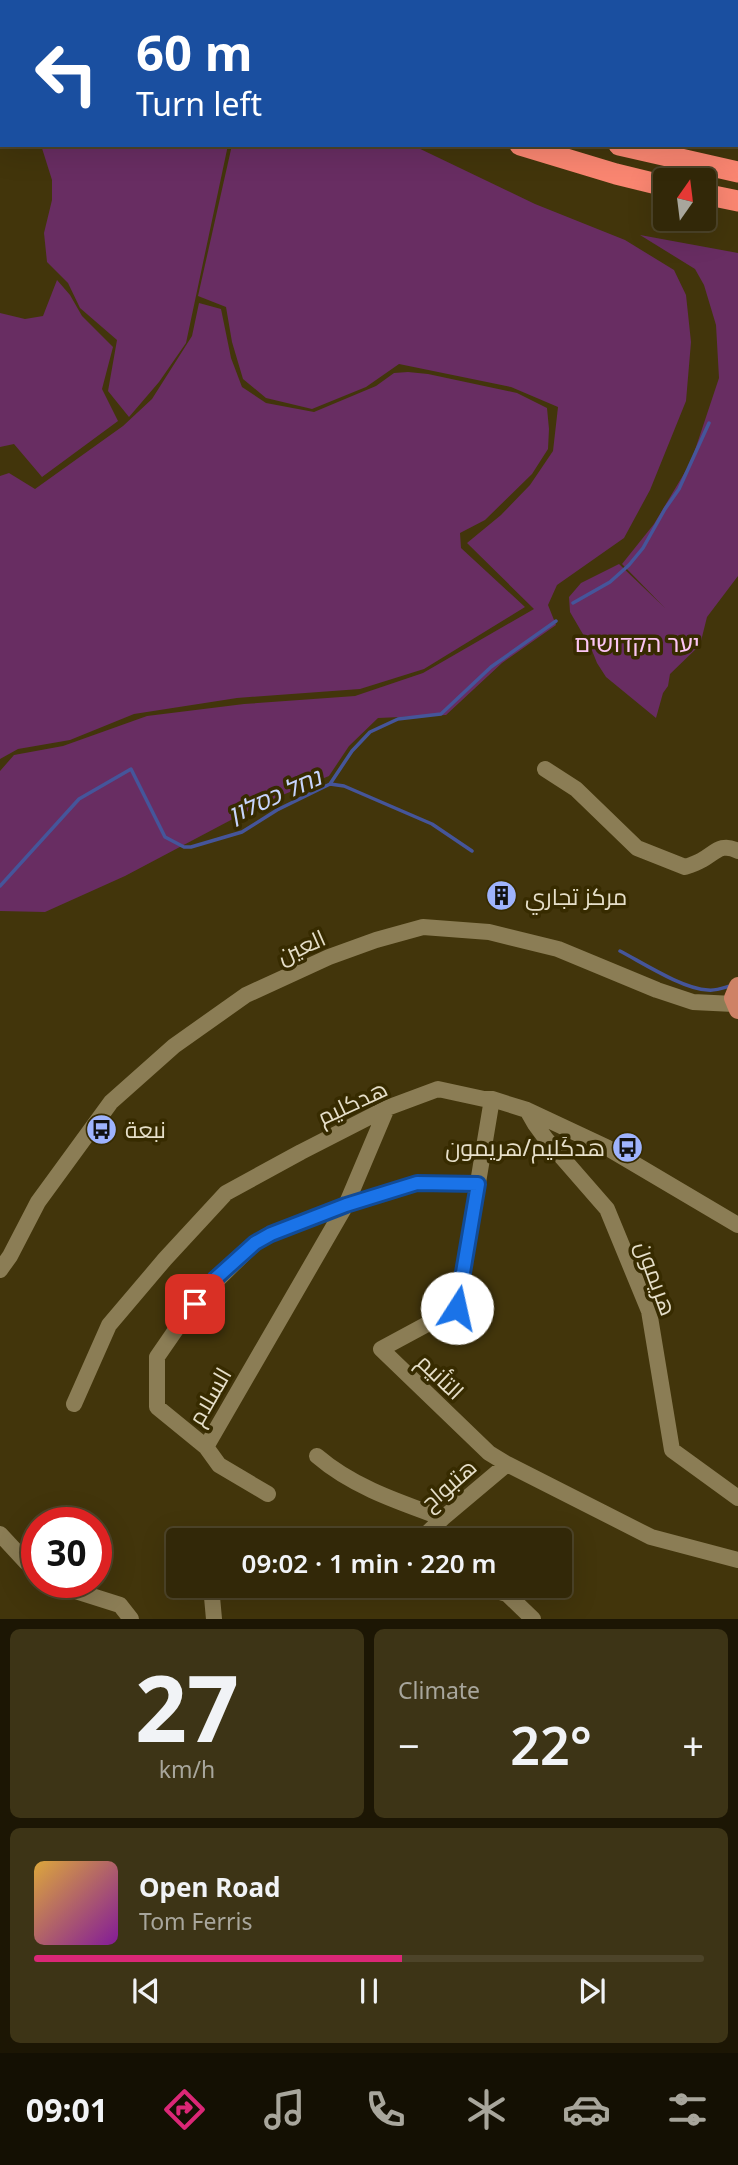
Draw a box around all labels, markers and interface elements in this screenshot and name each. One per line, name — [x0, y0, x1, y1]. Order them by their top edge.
text: 60 m — [136, 19, 253, 85]
icon: left — [21, 28, 112, 119]
text: Turn left — [136, 82, 262, 125]
north arrow — [653, 168, 716, 231]
map controls — [653, 168, 716, 231]
park label: יער הקדושים — [574, 627, 700, 659]
water label: נחל כסלון — [222, 759, 328, 830]
building icon: مركز تجاري — [485, 879, 519, 913]
place label: مركز تجاري — [525, 880, 627, 915]
street label: العين — [272, 921, 330, 971]
street label: هدكليم — [312, 1072, 393, 1133]
bus stop icon: نبعة — [85, 1112, 119, 1146]
place label: نبعة — [125, 1113, 166, 1145]
bus stop icon: هدكَليم/هريمون — [611, 1130, 645, 1164]
place label: هدكَليم/هريمون — [445, 1131, 605, 1164]
street label: هريمون — [629, 1236, 685, 1320]
position arrow — [420, 1271, 494, 1345]
pin — [165, 1274, 225, 1334]
icon: arrive — [176, 1285, 214, 1323]
street label: التأنيم — [410, 1346, 472, 1407]
street label: السلام — [180, 1361, 239, 1431]
street label: هتبواح — [413, 1451, 484, 1518]
speed limit sign: 30 — [21, 1507, 112, 1598]
text: 09:02 · 1 min · 220 m — [242, 1545, 496, 1581]
text: 27 — [135, 1645, 239, 1769]
text: Climate — [398, 1674, 480, 1706]
text: 22° — [510, 1709, 592, 1780]
text: − — [398, 1719, 420, 1771]
text: + — [682, 1719, 704, 1771]
text: km/h — [159, 1753, 215, 1785]
text: Open Road — [139, 1869, 281, 1905]
text: Tom Ferris — [139, 1905, 252, 1937]
icon: previous — [127, 1972, 165, 2010]
icon: pause — [350, 1972, 388, 2010]
icon: next — [573, 1972, 611, 2010]
icon: directions — [160, 2085, 209, 2134]
icon: music — [260, 2085, 309, 2134]
icon: phone — [361, 2085, 410, 2134]
icon: climate — [462, 2085, 511, 2134]
icon: car — [562, 2085, 611, 2134]
icon: filters — [663, 2085, 712, 2134]
text: 09:01 — [26, 2088, 108, 2131]

